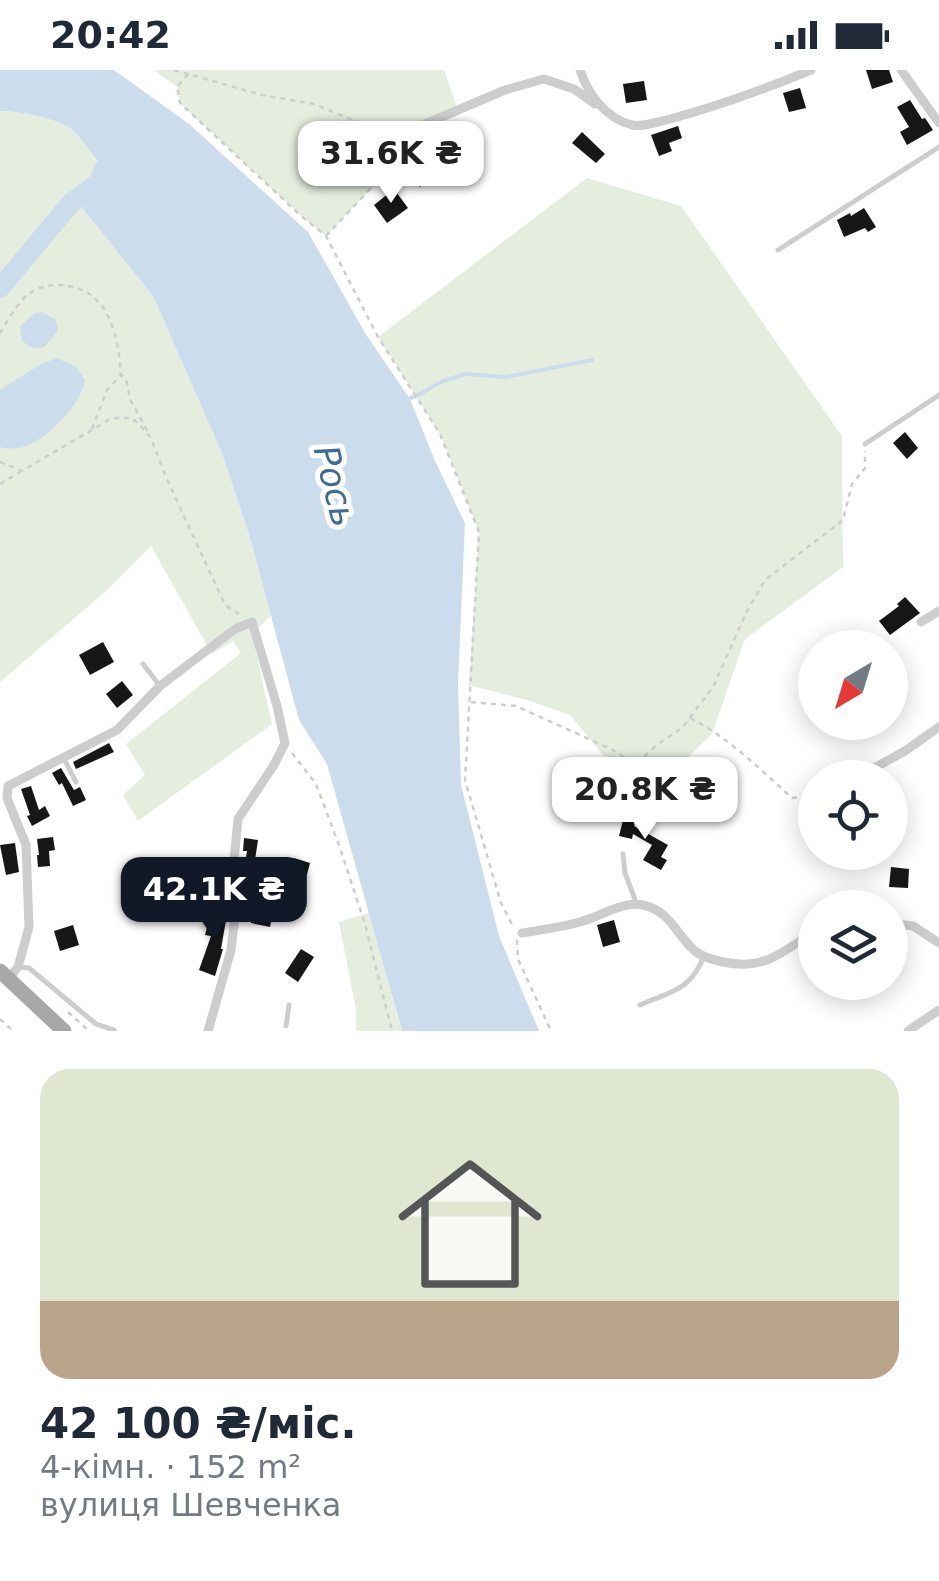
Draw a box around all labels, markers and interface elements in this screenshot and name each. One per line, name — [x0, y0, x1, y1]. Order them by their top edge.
text: 20:42 — [50, 13, 171, 57]
pin: 31.6K ₴ — [299, 121, 483, 206]
text: 31.6K ₴ — [320, 134, 462, 172]
water label: Рось — [306, 441, 364, 531]
north arrow — [798, 630, 908, 740]
map controls — [798, 630, 908, 1000]
pin: 20.8K ₴ — [553, 757, 737, 842]
button: locate — [798, 760, 908, 870]
text: 20.8K ₴ — [574, 770, 716, 808]
pin: 42.1K ₴ — [122, 857, 306, 942]
text: 42.1K ₴ — [143, 870, 285, 908]
button: layers — [798, 890, 908, 1000]
icon: home — [380, 1134, 560, 1314]
text: 42 100 ₴/міс. — [40, 1399, 356, 1448]
text: 4-кімн. · 152 m² — [40, 1448, 301, 1486]
text: вулиця Шевченка — [40, 1486, 341, 1524]

